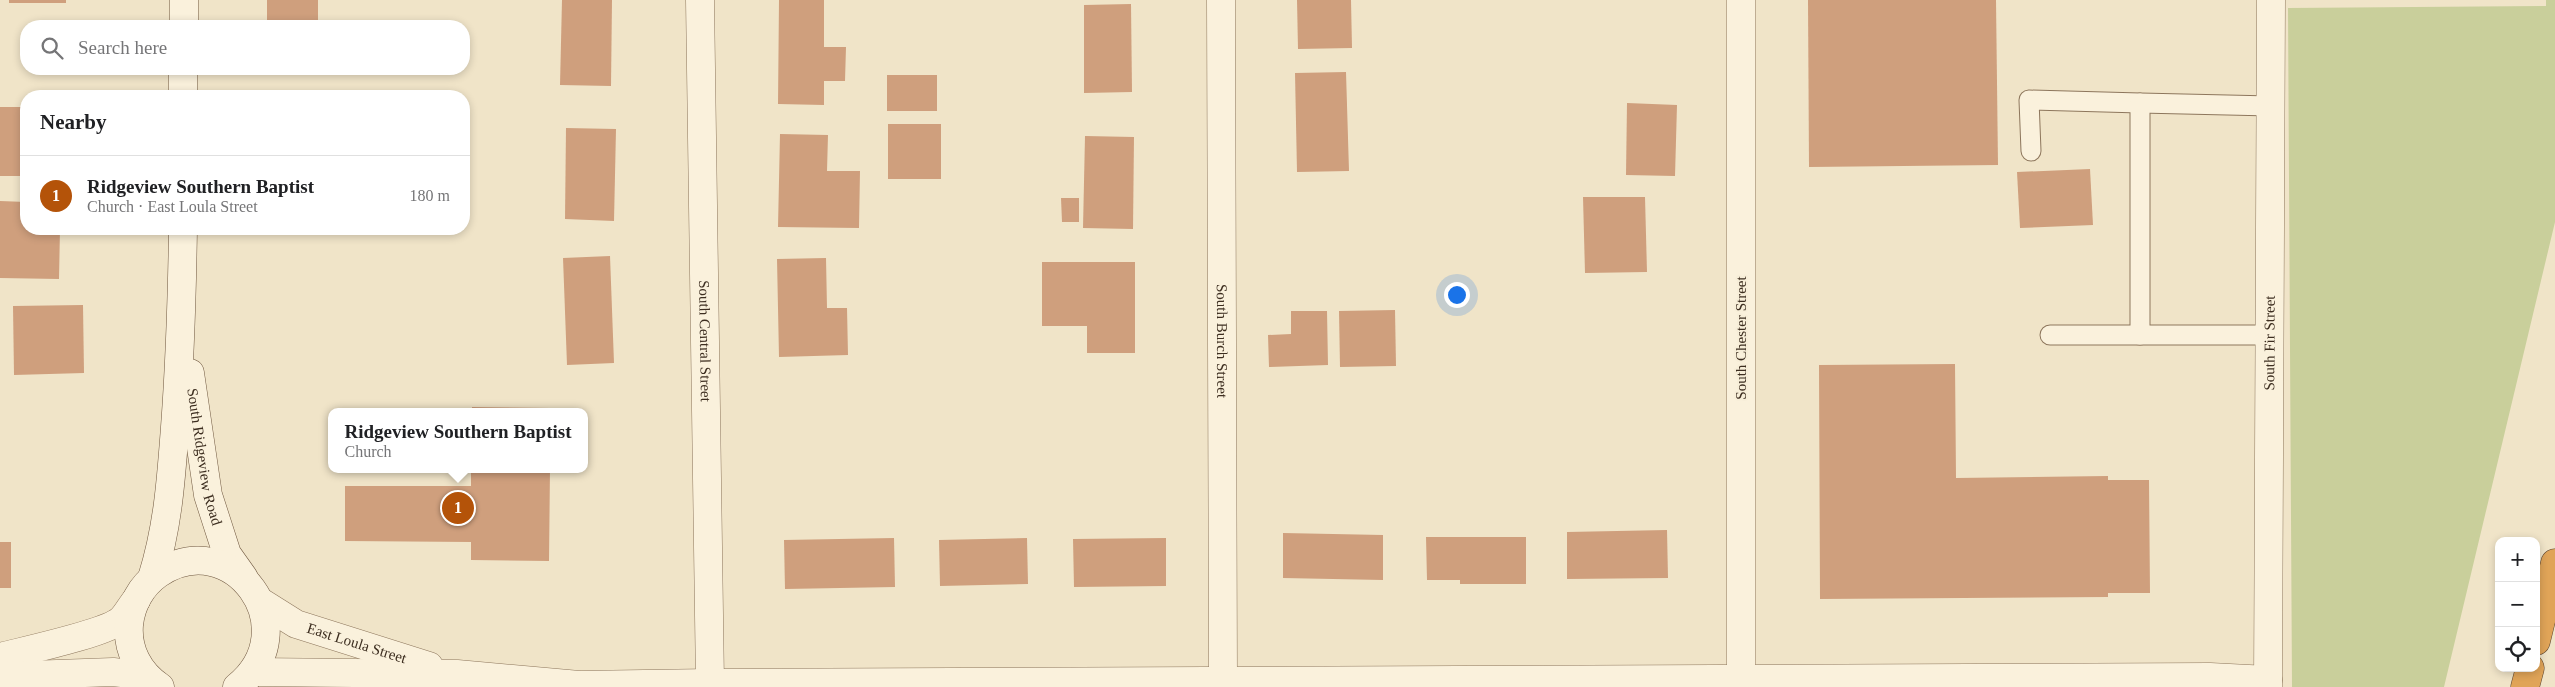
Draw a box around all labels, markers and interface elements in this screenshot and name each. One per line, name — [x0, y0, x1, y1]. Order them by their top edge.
search box — [20, 20, 470, 75]
icon: search — [38, 34, 66, 62]
text: Search here — [78, 37, 167, 58]
text: Nearby — [40, 110, 107, 134]
text: Ridgeview Southern Baptist — [87, 176, 314, 197]
text: 1 — [52, 187, 60, 204]
text: 180 m — [410, 187, 450, 204]
text: Church · East Loula Street — [87, 198, 258, 215]
street label: South Chester Street — [1733, 276, 1749, 400]
street label: South Central Street — [696, 280, 714, 403]
your location — [1444, 282, 1470, 308]
street label: South Burch Street — [1214, 284, 1230, 399]
street label: South Fir Street — [2261, 295, 2278, 391]
street label: South Ridgeview Road — [184, 387, 225, 528]
popup — [328, 408, 588, 473]
text: Ridgeview Southern Baptist — [345, 421, 571, 442]
text: Church — [345, 443, 392, 460]
pin: 1 — [442, 489, 474, 527]
map controls — [2495, 537, 2540, 672]
button: + — [2495, 537, 2540, 582]
button: − — [2495, 582, 2540, 627]
street label: East Loula Street — [305, 620, 409, 667]
button: locate — [2495, 627, 2540, 672]

